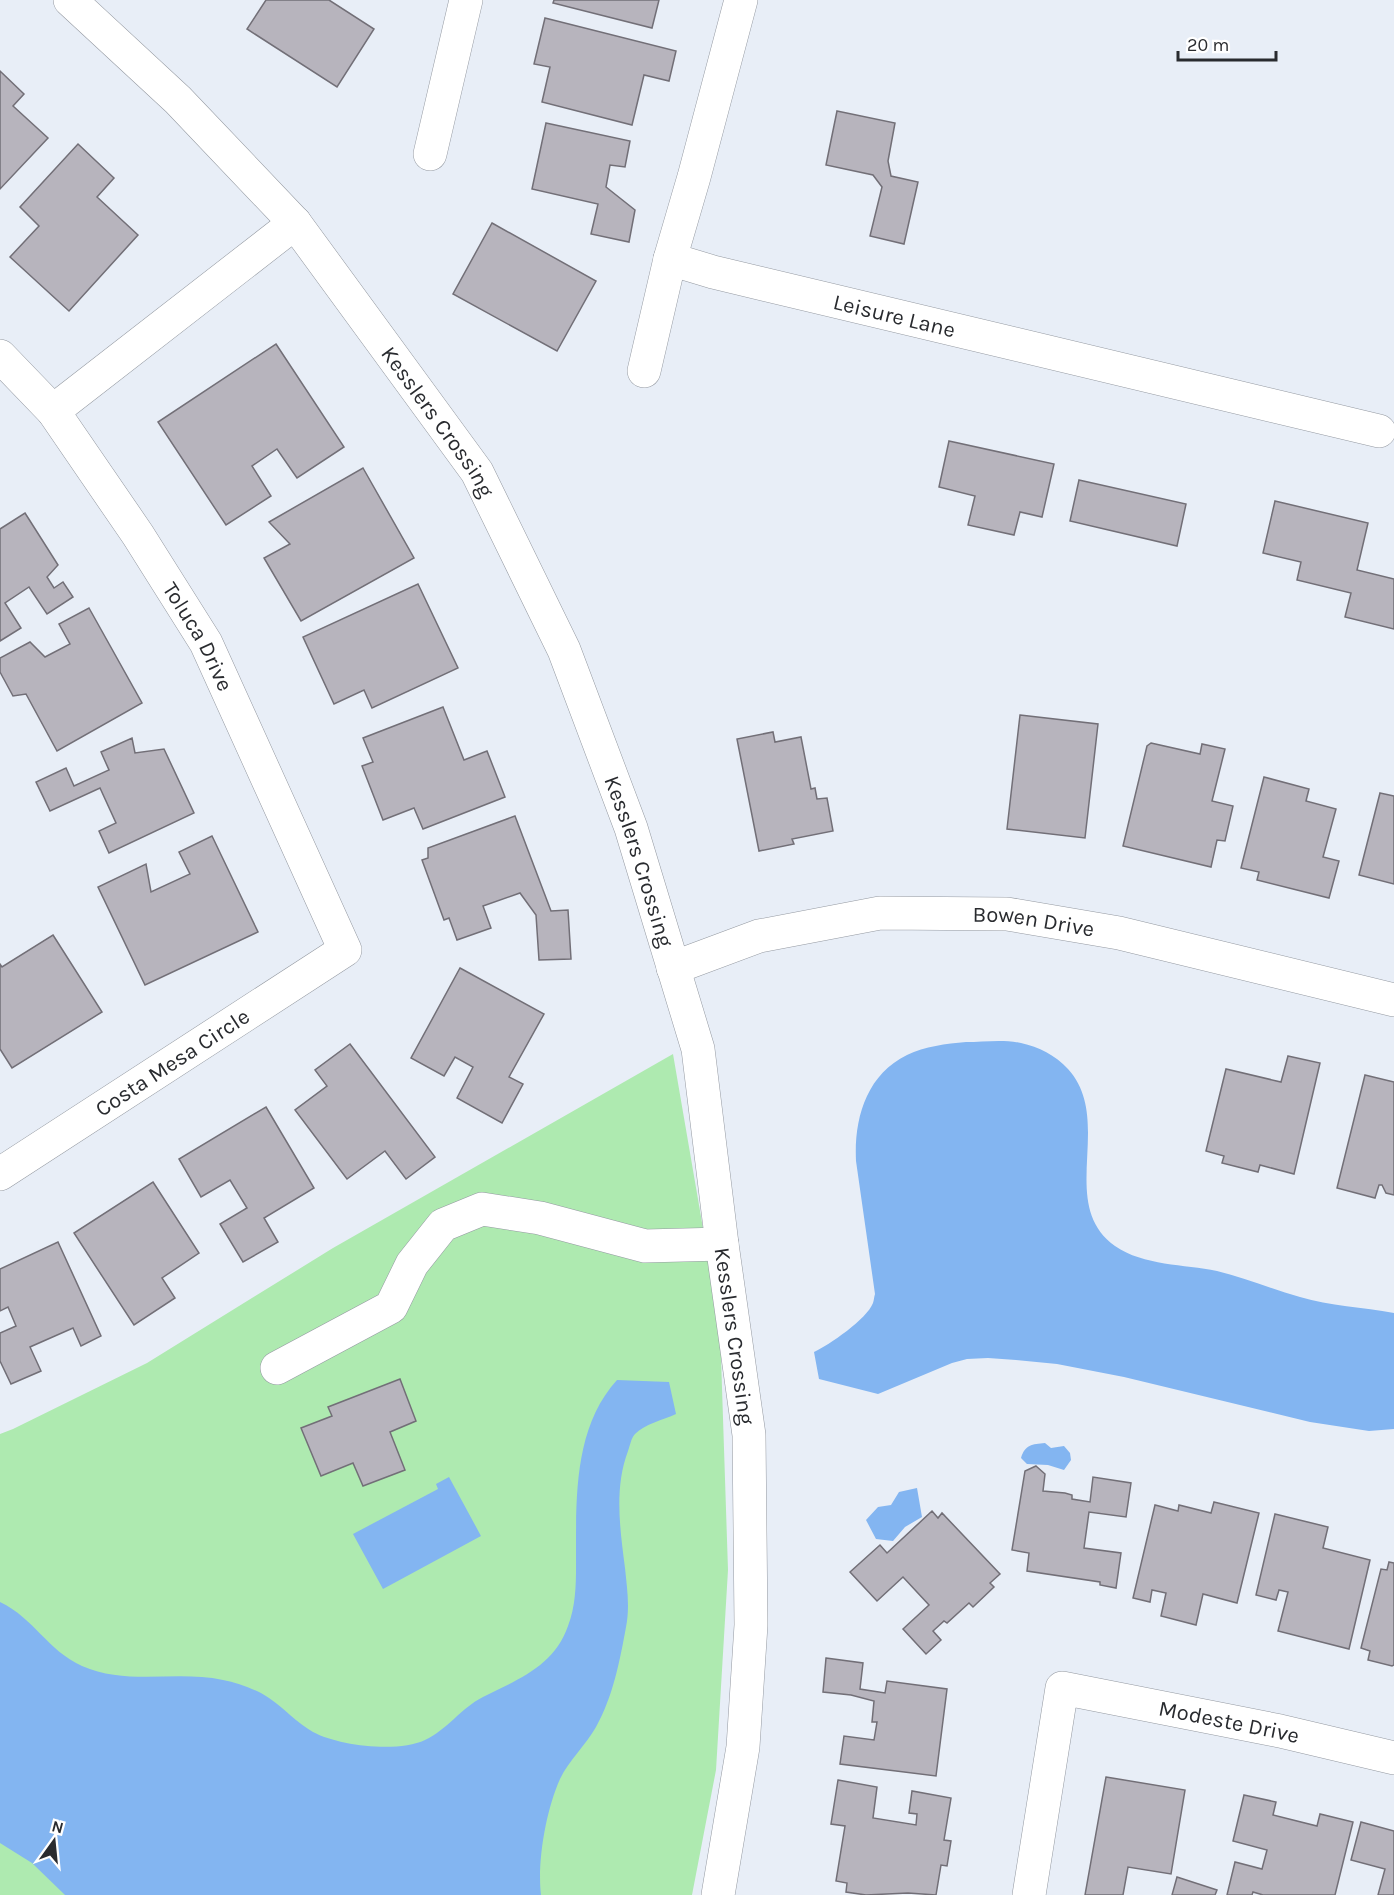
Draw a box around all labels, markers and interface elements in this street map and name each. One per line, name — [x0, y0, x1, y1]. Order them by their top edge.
scale bar — [1178, 24, 1276, 62]
text: 20 m — [1187, 34, 1229, 56]
street label: Leisure Lane — [831, 289, 958, 343]
street label: Kesslers Crossing — [376, 342, 499, 502]
street label: Toluca Drive — [157, 578, 238, 695]
street label: Kesslers Crossing — [598, 772, 679, 951]
street label: Bowen Drive — [972, 902, 1096, 943]
street label: Costa Mesa Circle — [91, 1003, 254, 1122]
street label: Kesslers Crossing — [709, 1246, 759, 1427]
street label: Modeste Drive — [1156, 1695, 1302, 1749]
north arrow — [24, 1811, 84, 1871]
text: N — [50, 1816, 66, 1838]

